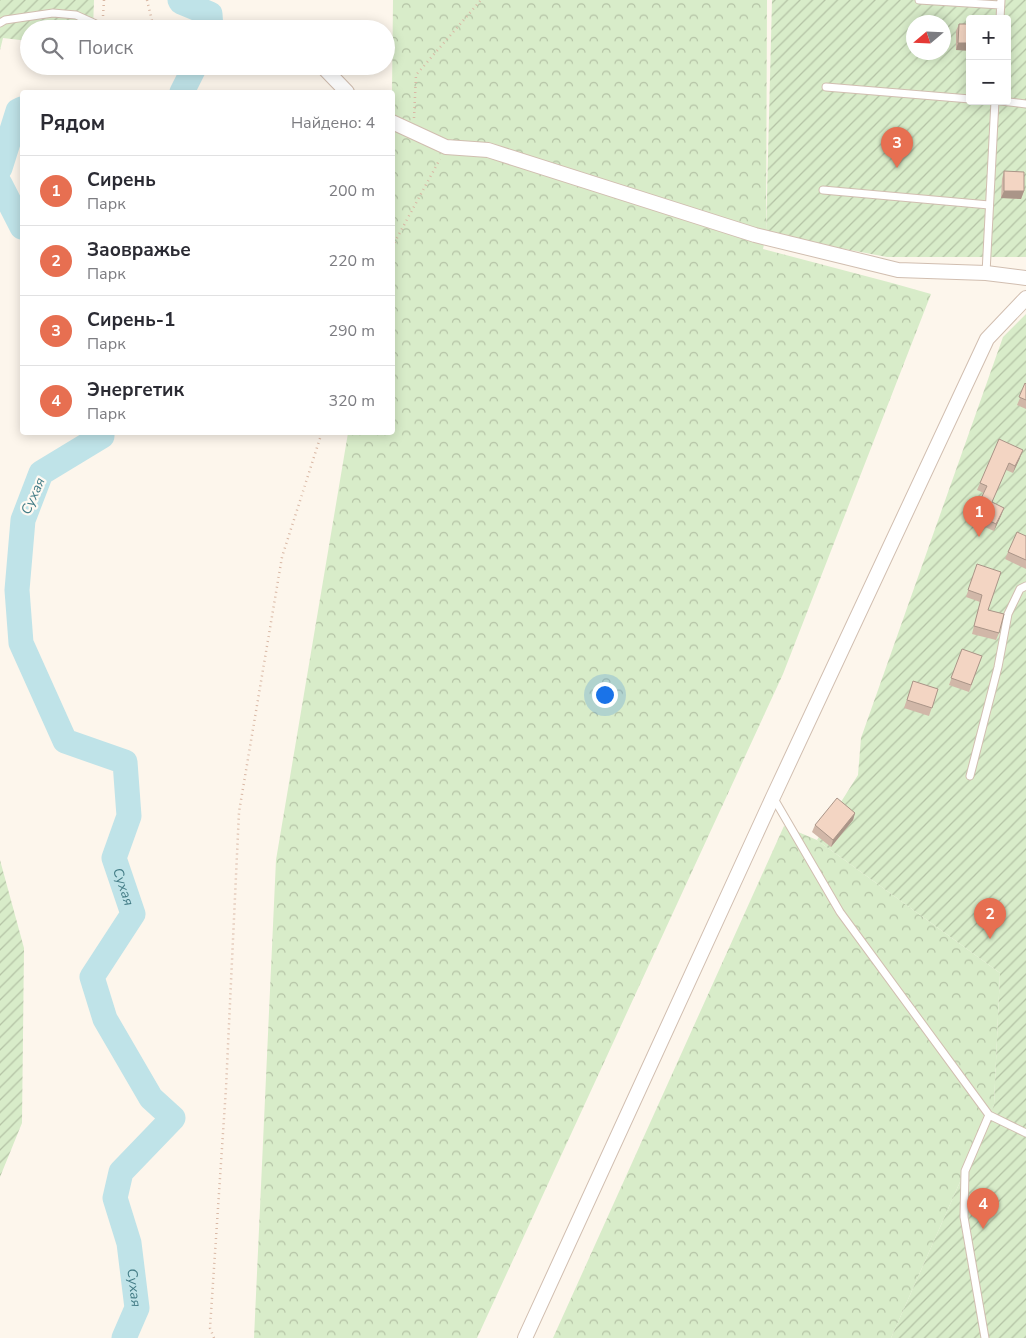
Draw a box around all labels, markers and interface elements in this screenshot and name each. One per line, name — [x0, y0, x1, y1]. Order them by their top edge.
north arrow — [906, 15, 951, 60]
map controls — [966, 15, 1011, 105]
button: + — [966, 15, 1011, 60]
search box — [20, 20, 395, 75]
icon: search — [38, 34, 66, 62]
text: Поиск — [78, 35, 133, 61]
button: − — [966, 60, 1011, 105]
text: Рядом — [40, 109, 105, 137]
text: Найдено: 4 — [291, 112, 375, 134]
pin: 3 — [881, 127, 913, 168]
text: Сирень — [87, 167, 156, 193]
text: 1 — [51, 180, 61, 202]
text: 200 m — [328, 180, 375, 202]
text: Парк — [87, 193, 126, 215]
text: Заовражье — [87, 237, 191, 263]
text: 2 — [51, 250, 61, 272]
text: 220 m — [328, 250, 375, 272]
text: Парк — [87, 263, 126, 285]
text: Сирень-1 — [87, 307, 175, 333]
text: 3 — [51, 320, 61, 342]
text: 290 m — [328, 320, 375, 342]
text: Парк — [87, 333, 126, 355]
text: Энергетик — [87, 377, 184, 403]
text: 4 — [51, 390, 61, 412]
text: 320 m — [328, 390, 375, 412]
text: Парк — [87, 403, 126, 425]
water label: Сухая — [16, 474, 50, 518]
pin: 1 — [963, 496, 995, 537]
your location — [592, 682, 618, 708]
water label: Сухая — [108, 865, 139, 908]
pin: 2 — [974, 898, 1006, 939]
pin: 4 — [967, 1188, 999, 1229]
water label: Сухая — [123, 1267, 146, 1308]

